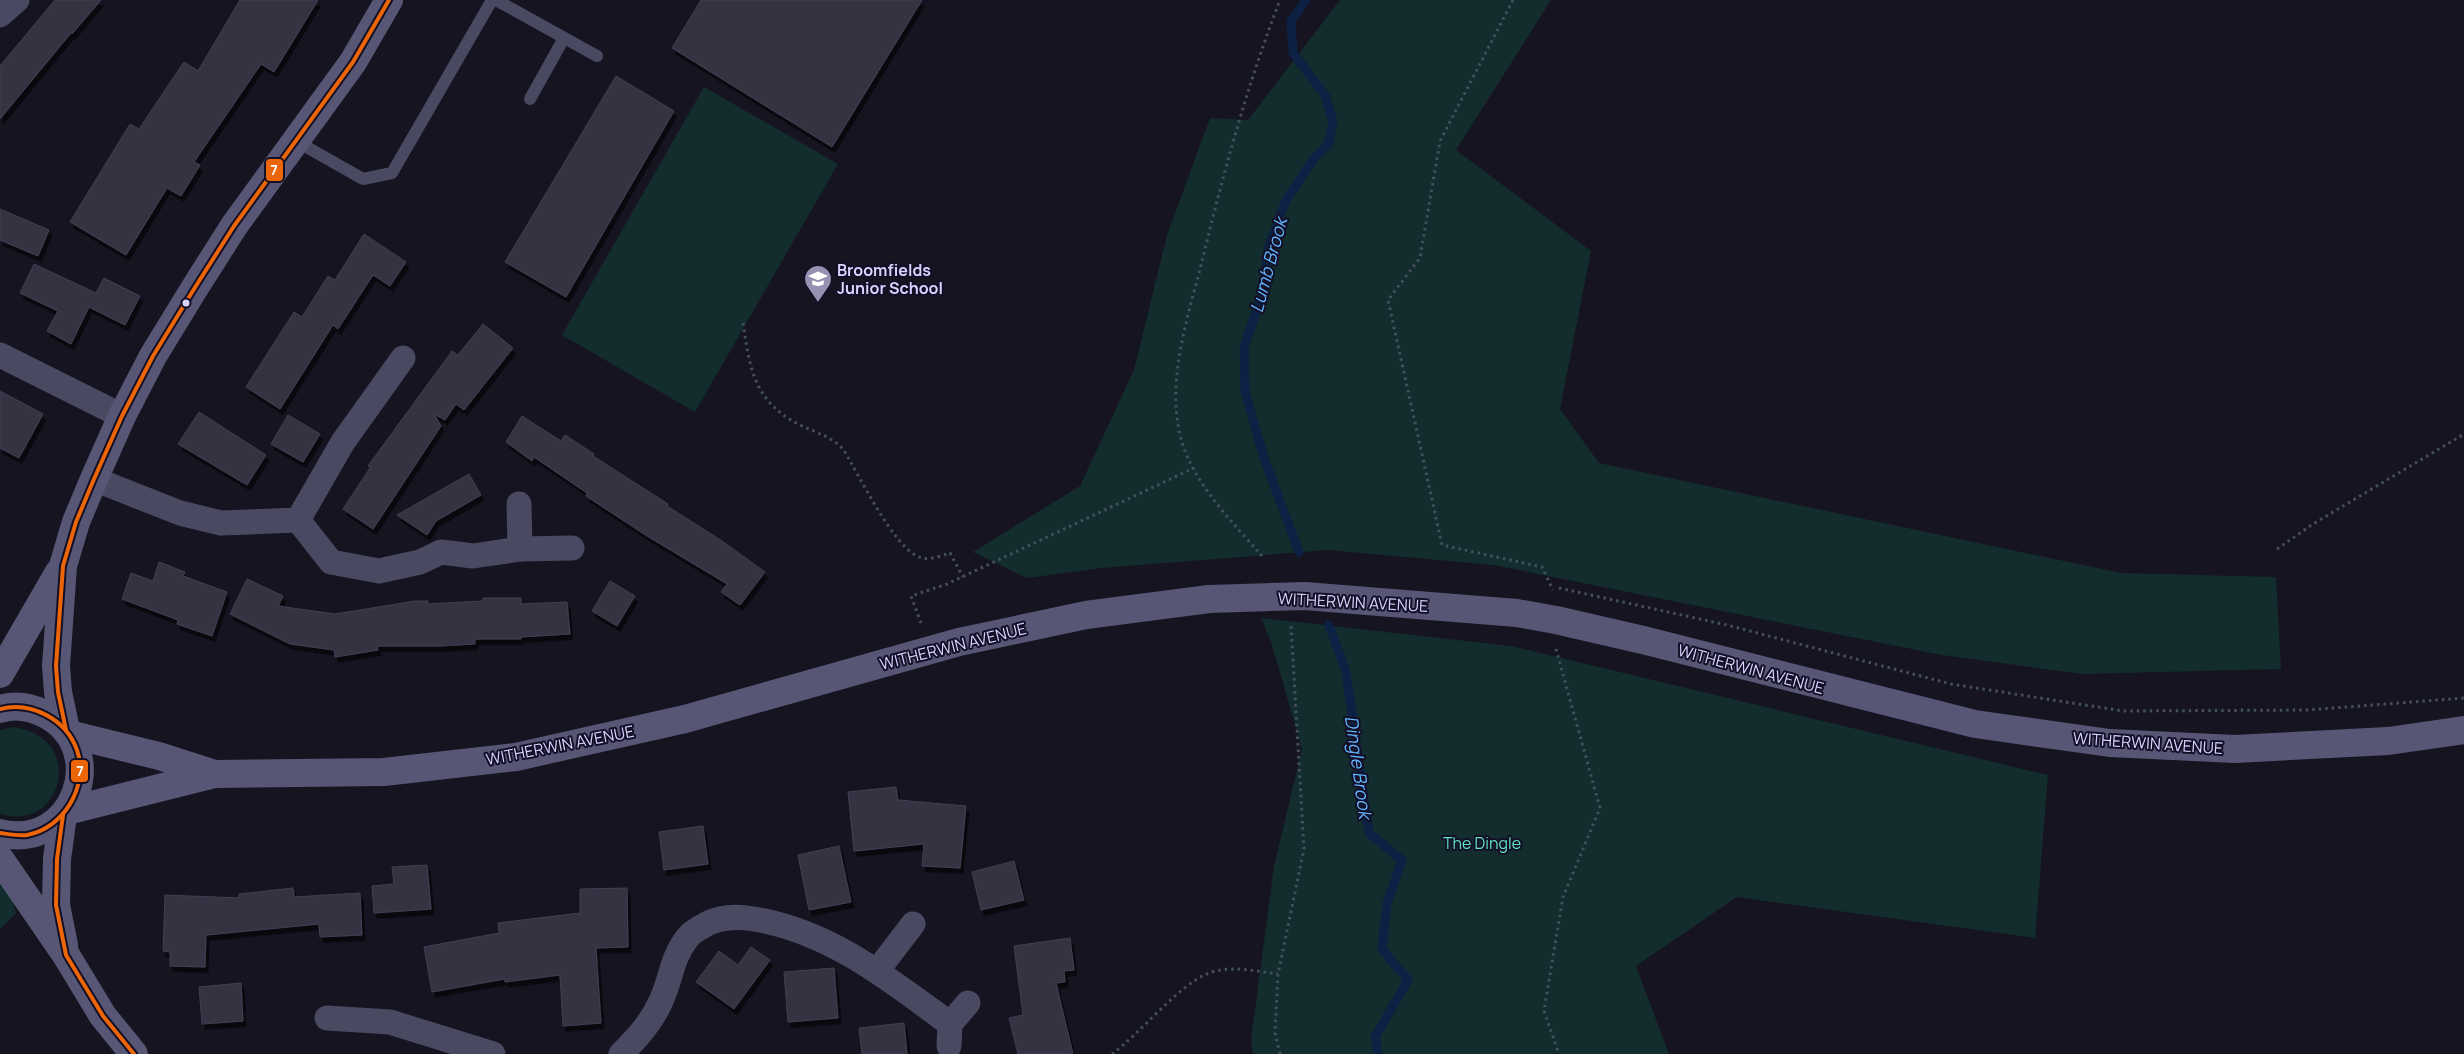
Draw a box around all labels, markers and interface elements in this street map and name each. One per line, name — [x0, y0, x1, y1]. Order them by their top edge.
line badge: 7 — [265, 158, 284, 182]
text: 7 — [270, 160, 278, 179]
water label: Lumb Brook — [1244, 212, 1293, 315]
place label: Broomfields Junior School — [837, 259, 943, 299]
school or university icon: Broomfields Junior School — [803, 264, 833, 303]
unlabelled marker — [181, 298, 191, 308]
street label: WITHERWIN AVENUE — [1277, 587, 1429, 617]
street label: WITHERWIN AVENUE — [877, 617, 1029, 675]
street label: WITHERWIN AVENUE — [1676, 639, 1826, 699]
water label: Dingle Brook — [1340, 714, 1379, 823]
street label: WITHERWIN AVENUE — [484, 720, 636, 770]
street label: WITHERWIN AVENUE — [2072, 727, 2224, 759]
line badge: 7 — [70, 759, 89, 783]
text: 7 — [76, 761, 84, 780]
park label: The Dingle — [1443, 832, 1521, 854]

